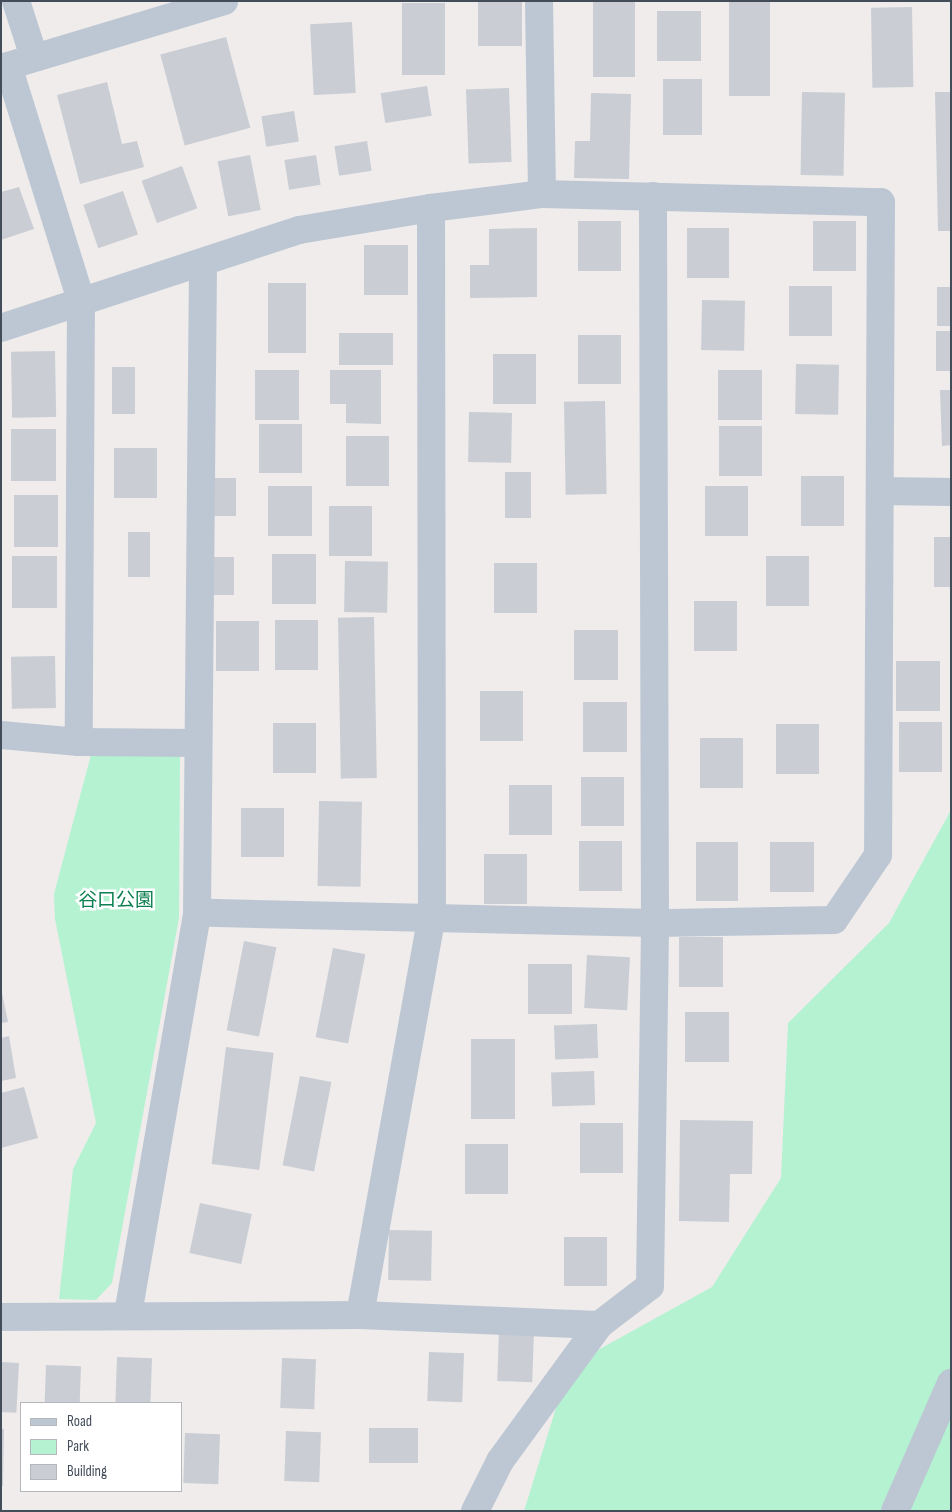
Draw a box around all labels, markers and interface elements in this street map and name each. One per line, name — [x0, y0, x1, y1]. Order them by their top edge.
park label: 谷口公園 — [78, 890, 154, 912]
legend — [20, 1402, 182, 1492]
text: Road — [67, 1412, 92, 1431]
text: Park — [67, 1437, 89, 1456]
text: Building — [67, 1462, 107, 1481]

